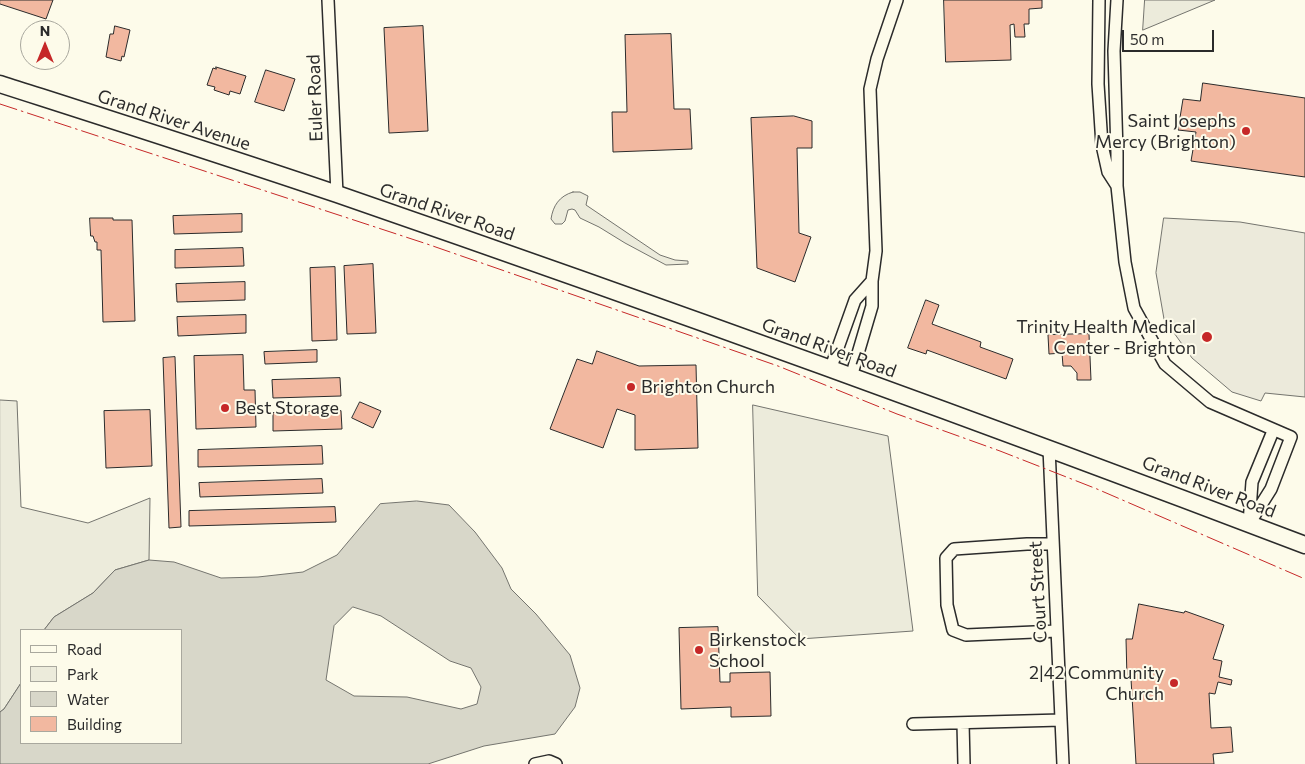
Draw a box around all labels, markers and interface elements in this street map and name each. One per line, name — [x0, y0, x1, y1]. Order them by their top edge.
north arrow — [20, 20, 70, 70]
scale bar — [1125, 20, 1218, 52]
text: N — [40, 22, 50, 39]
text: 50 m — [1130, 30, 1164, 48]
street label: Euler Road — [303, 54, 327, 142]
street label: Grand River Avenue — [95, 85, 253, 155]
place label: Saint Josephs Mercy (Brighton) — [1095, 110, 1236, 152]
marker: Saint Josephs Mercy (Brighton) — [1240, 125, 1252, 137]
street label: Grand River Road — [377, 179, 517, 245]
street label: Grand River Road — [759, 314, 899, 382]
place label: Trinity Health Medical Center - Brighton — [1016, 316, 1196, 358]
marker: Trinity Health Medical Center - Brighton — [1200, 330, 1214, 344]
place label: Brighton Church — [641, 376, 775, 398]
marker: Brighton Church — [625, 381, 637, 393]
place label: Best Storage — [235, 397, 339, 419]
marker: Best Storage — [219, 402, 231, 414]
street label: Grand River Road — [1139, 452, 1279, 522]
street label: Court Street — [1025, 540, 1051, 644]
legend — [20, 629, 182, 744]
place label: Birkenstock School — [709, 629, 806, 672]
text: Road — [67, 640, 102, 658]
marker: Birkenstock School — [693, 644, 705, 656]
place label: 2|42 Community Church — [1029, 662, 1164, 704]
text: Park — [67, 665, 98, 683]
marker: 2|42 Community Church — [1168, 677, 1180, 689]
text: Water — [67, 690, 109, 708]
text: Building — [67, 715, 122, 733]

